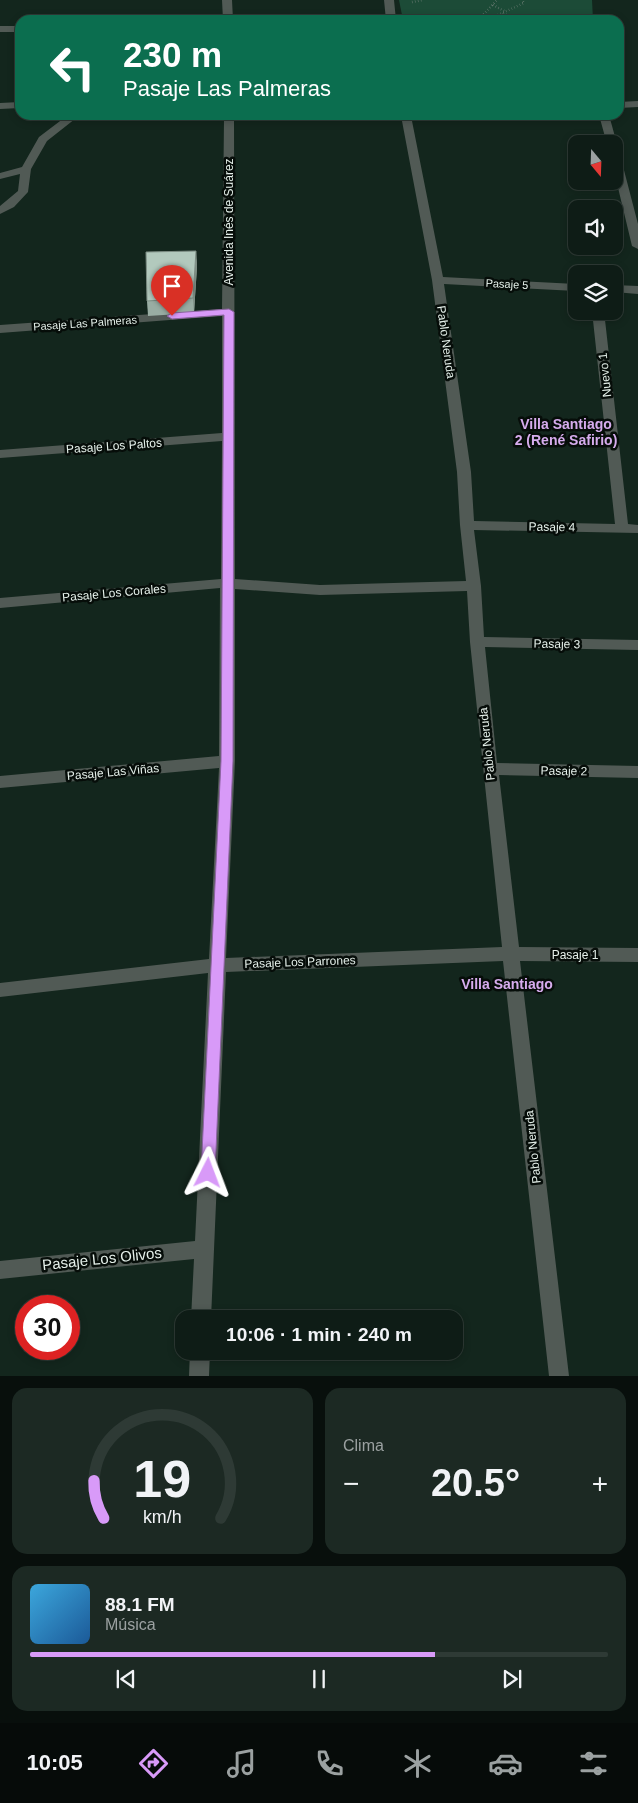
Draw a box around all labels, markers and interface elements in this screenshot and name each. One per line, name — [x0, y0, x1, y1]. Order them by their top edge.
icon: left — [40, 35, 105, 100]
text: 230 m — [123, 35, 222, 74]
text: Pasaje Las Palmeras — [123, 76, 331, 101]
north arrow — [568, 135, 622, 190]
map controls — [568, 135, 623, 320]
street label: Avenida Inés de Suárez — [222, 158, 236, 286]
button: sound — [568, 200, 623, 255]
pin — [151, 265, 193, 316]
button: layers — [568, 265, 623, 320]
icon: arrive — [158, 272, 186, 300]
street label: Pasaje 5 — [485, 277, 529, 291]
street label: Pablo Neruda — [434, 305, 458, 380]
street label: Pasaje Las Palmeras — [33, 313, 138, 333]
street label: Nuevo 1 — [596, 352, 614, 398]
district label: Villa Santiago 2 (René Safirio) — [515, 416, 617, 448]
street label: Pasaje Los Paltos — [66, 436, 162, 456]
street label: Pasaje 4 — [529, 520, 576, 534]
street label: Pasaje Los Corales — [62, 581, 166, 605]
street label: Pasaje 3 — [534, 637, 581, 651]
street label: Pablo Neruda — [476, 706, 498, 781]
street label: Pasaje Las Viñas — [66, 761, 160, 783]
street label: Pasaje 2 — [541, 764, 588, 778]
street label: Pasaje 1 — [552, 948, 599, 962]
street label: Pasaje Los Parrones — [244, 953, 356, 971]
district label: Villa Santiago — [461, 976, 553, 992]
street label: Pablo Neruda — [522, 1109, 544, 1184]
position arrow — [181, 1146, 233, 1198]
street label: Pasaje Los Olivos — [41, 1244, 163, 1273]
speed limit sign: 30 — [15, 1295, 80, 1360]
text: 10:06 · 1 min · 240 m — [226, 1324, 412, 1345]
text: Clima — [343, 1437, 384, 1454]
text: 19 — [134, 1450, 191, 1508]
text: 20.5° — [431, 1462, 520, 1504]
text: − — [343, 1468, 359, 1499]
text: + — [592, 1468, 608, 1499]
text: km/h — [143, 1507, 182, 1527]
text: 88.1 FM — [105, 1594, 175, 1615]
text: Música — [105, 1616, 156, 1633]
icon: previous — [112, 1665, 140, 1693]
icon: pause — [305, 1665, 333, 1693]
icon: next — [498, 1665, 526, 1693]
icon: directions — [136, 1746, 171, 1781]
icon: music — [224, 1746, 259, 1781]
icon: phone — [312, 1746, 347, 1781]
icon: climate — [400, 1746, 435, 1781]
icon: car — [488, 1746, 523, 1781]
icon: filters — [576, 1746, 611, 1781]
text: 10:05 — [27, 1750, 83, 1775]

